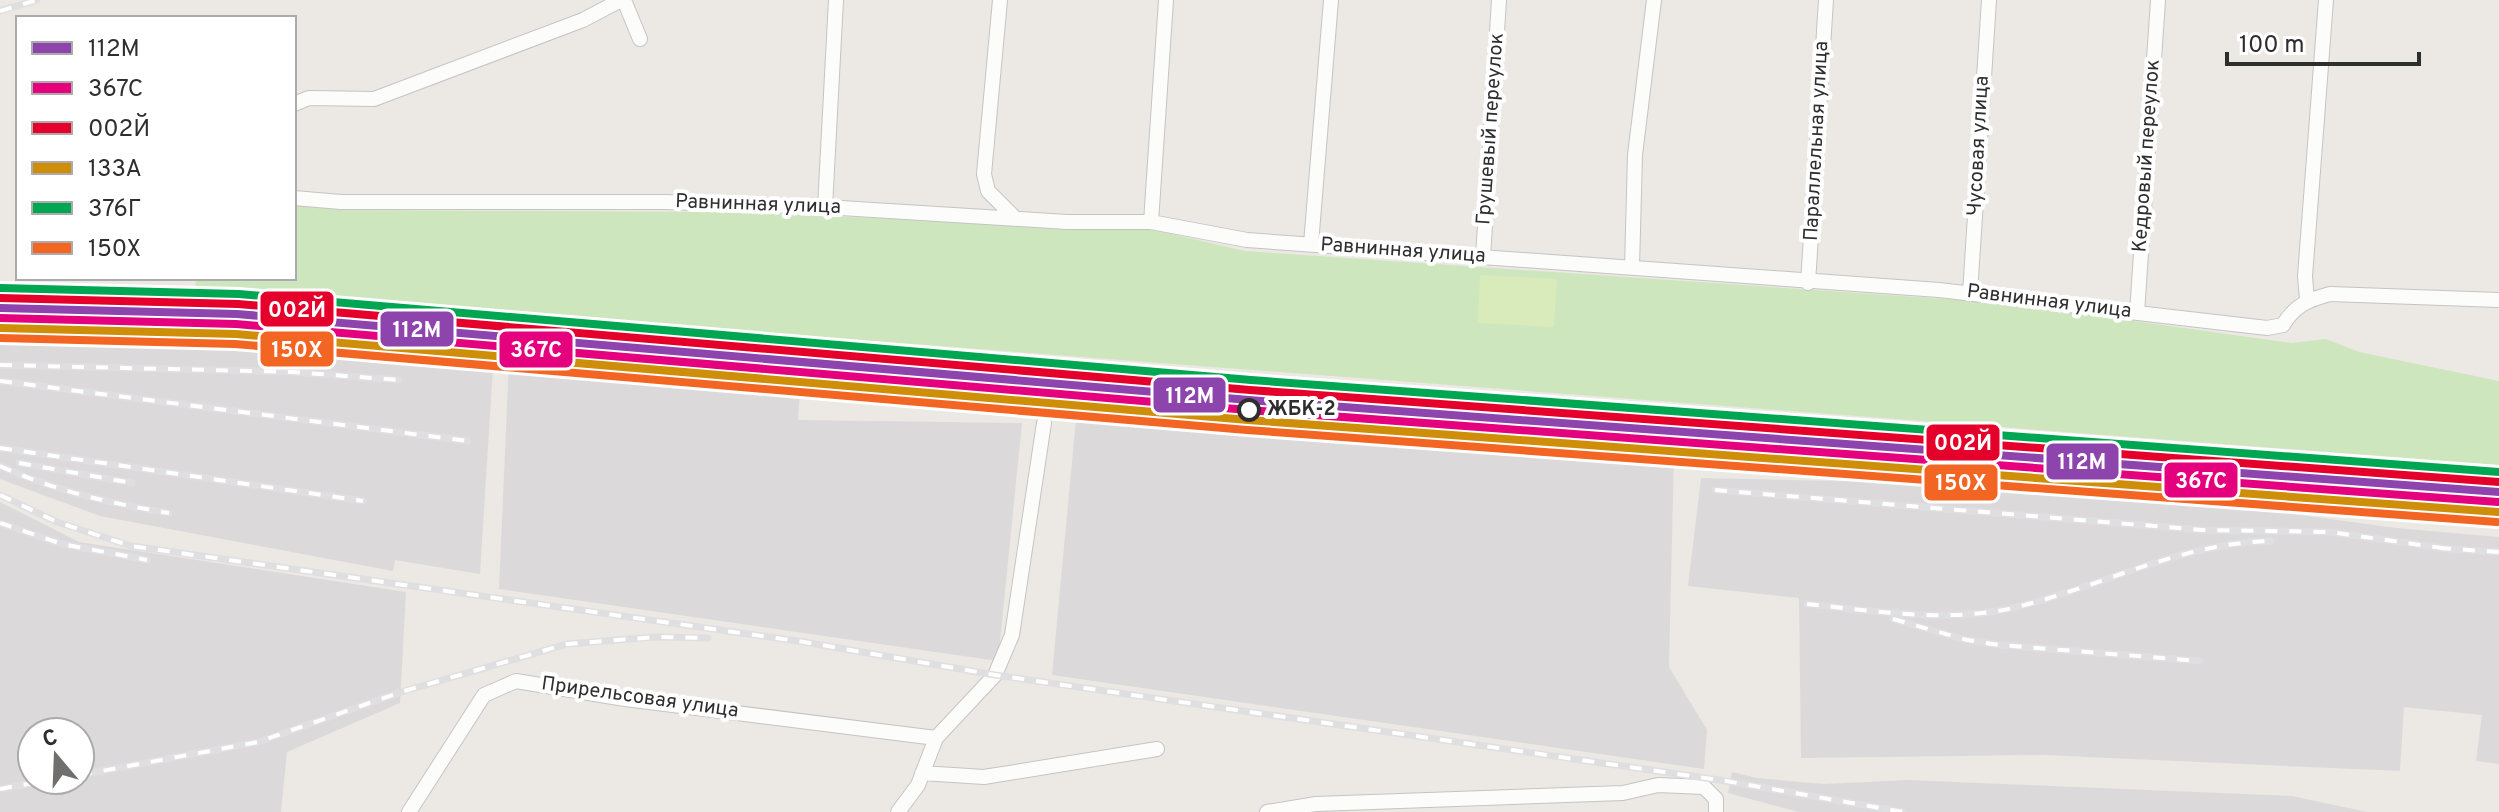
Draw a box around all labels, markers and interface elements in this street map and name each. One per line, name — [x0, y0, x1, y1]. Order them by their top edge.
legend — [16, 16, 296, 280]
scale bar — [2227, 16, 2419, 66]
text: 100 m — [2239, 31, 2305, 61]
street label: Грушевый переулок — [1471, 32, 1511, 226]
text: 112М — [88, 35, 140, 65]
street label: Параллельная улица — [1799, 40, 1835, 242]
street label: Кедровый переулок — [2127, 59, 2167, 253]
text: 367С — [88, 75, 143, 105]
street label: Чусовая улица — [1962, 75, 1996, 217]
text: 002Й — [88, 113, 150, 145]
text: 133А — [88, 155, 142, 185]
street label: Равнинная улица — [675, 189, 841, 221]
text: 376Г — [88, 195, 142, 225]
street label: Равнинная улица — [1319, 232, 1487, 270]
text: 150Х — [88, 235, 141, 265]
street label: Равнинная улица — [1965, 279, 2133, 325]
line badge: 002Й — [259, 290, 335, 328]
text: 002Й — [268, 295, 326, 325]
line badge: 112М — [379, 310, 455, 348]
text: 112М — [393, 318, 441, 345]
line badge: 150Х — [259, 330, 335, 368]
line badge: 367С — [498, 330, 574, 369]
text: 150Х — [271, 338, 323, 365]
text: 367С — [510, 338, 562, 365]
line badge: 112М — [1152, 376, 1227, 414]
text: 112М — [1166, 384, 1214, 411]
place label: ЖБК-2 — [1267, 397, 1336, 423]
marker: ЖБК-2 — [1238, 399, 1260, 421]
line badge: 002Й — [1925, 423, 2001, 462]
text: 002Й — [1934, 428, 1992, 458]
line badge: 112М — [2045, 442, 2120, 481]
text: 112М — [2058, 450, 2106, 477]
line badge: 367С — [2163, 461, 2239, 499]
line badge: 150Х — [1923, 463, 1999, 502]
text: 367С — [2175, 469, 2227, 496]
text: 150Х — [1935, 471, 1987, 498]
street label: Прирельсовая улица — [540, 671, 740, 725]
north arrow — [16, 716, 96, 796]
text: С — [39, 724, 61, 755]

